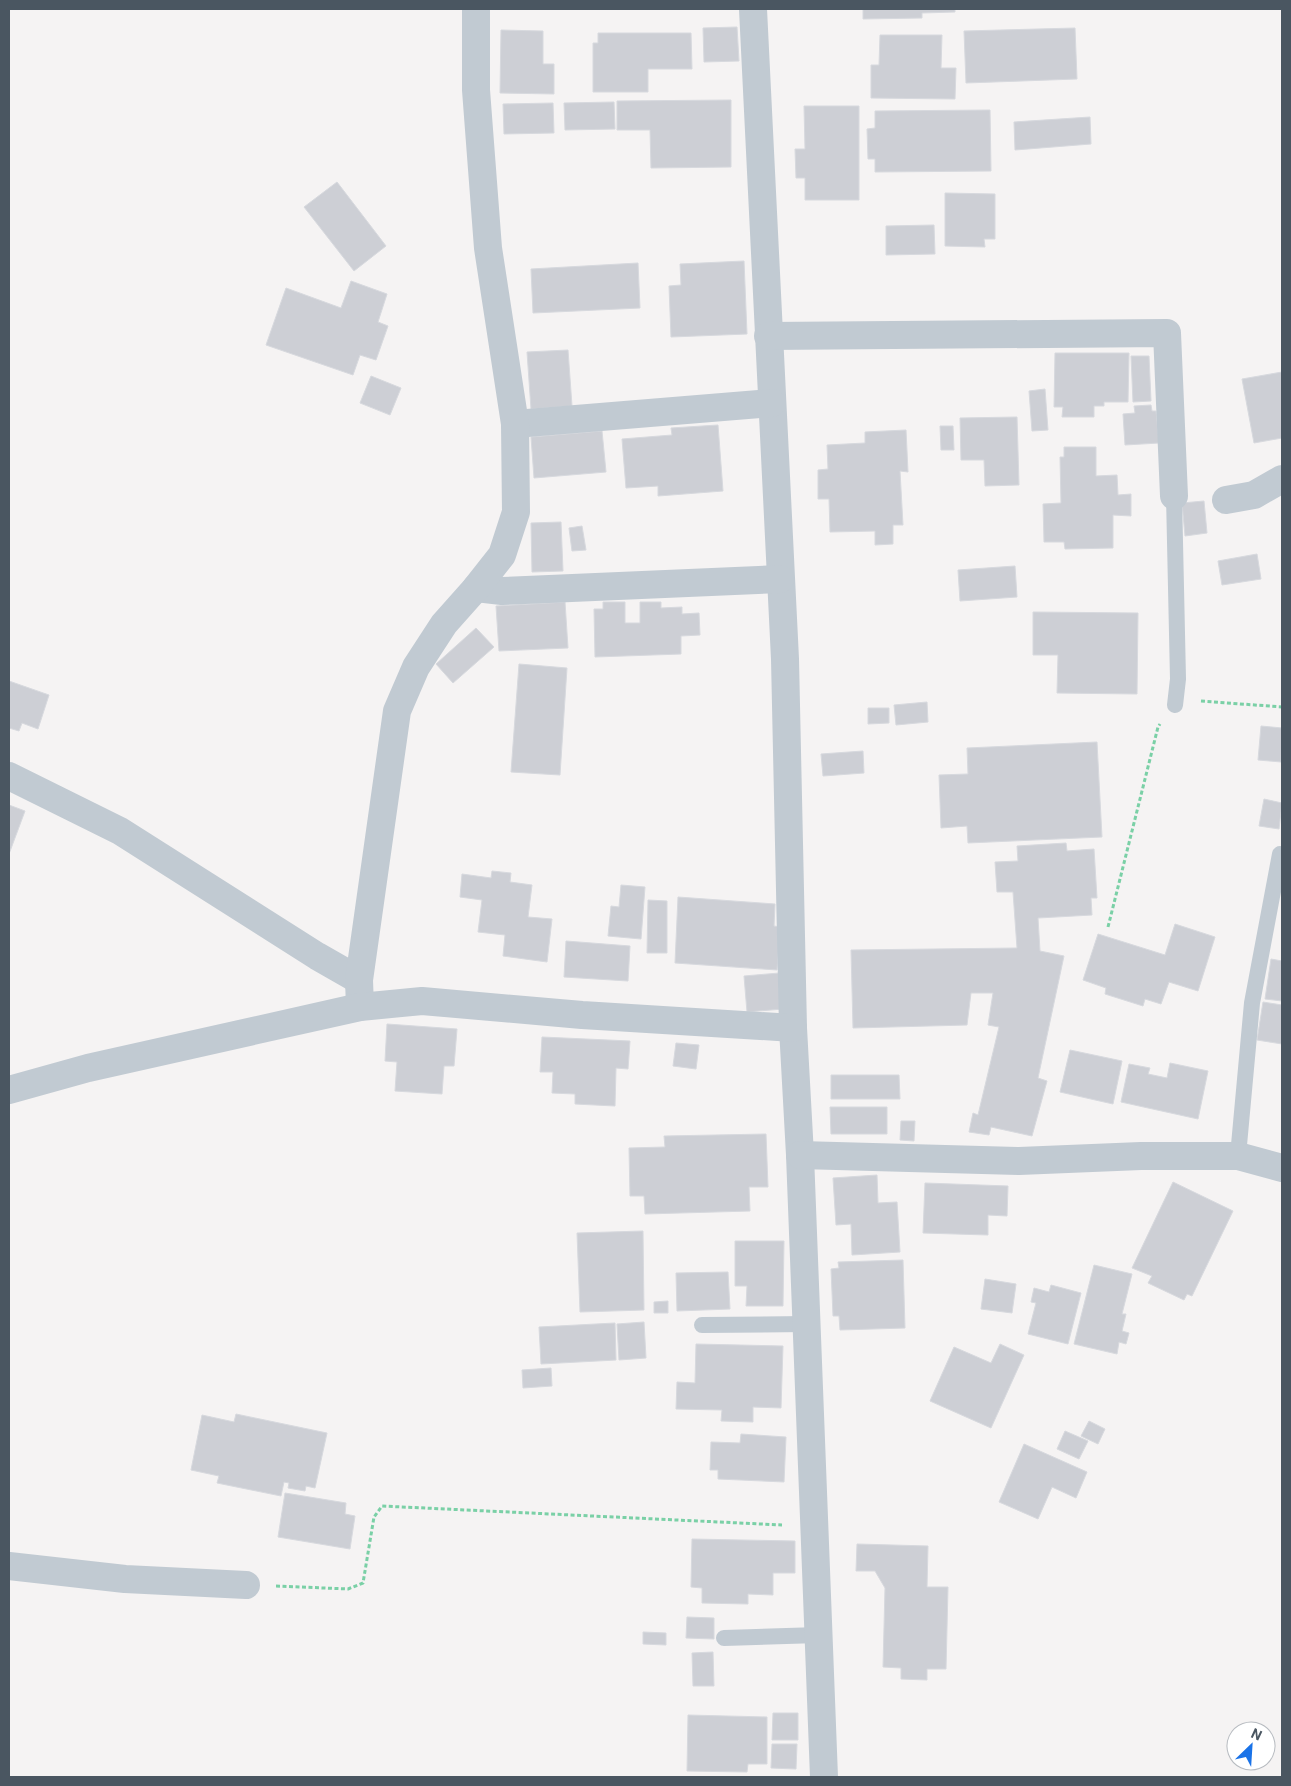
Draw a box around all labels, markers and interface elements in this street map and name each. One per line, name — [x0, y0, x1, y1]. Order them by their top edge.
north arrow — [1226, 1721, 1276, 1771]
text: N — [1249, 1725, 1264, 1744]

